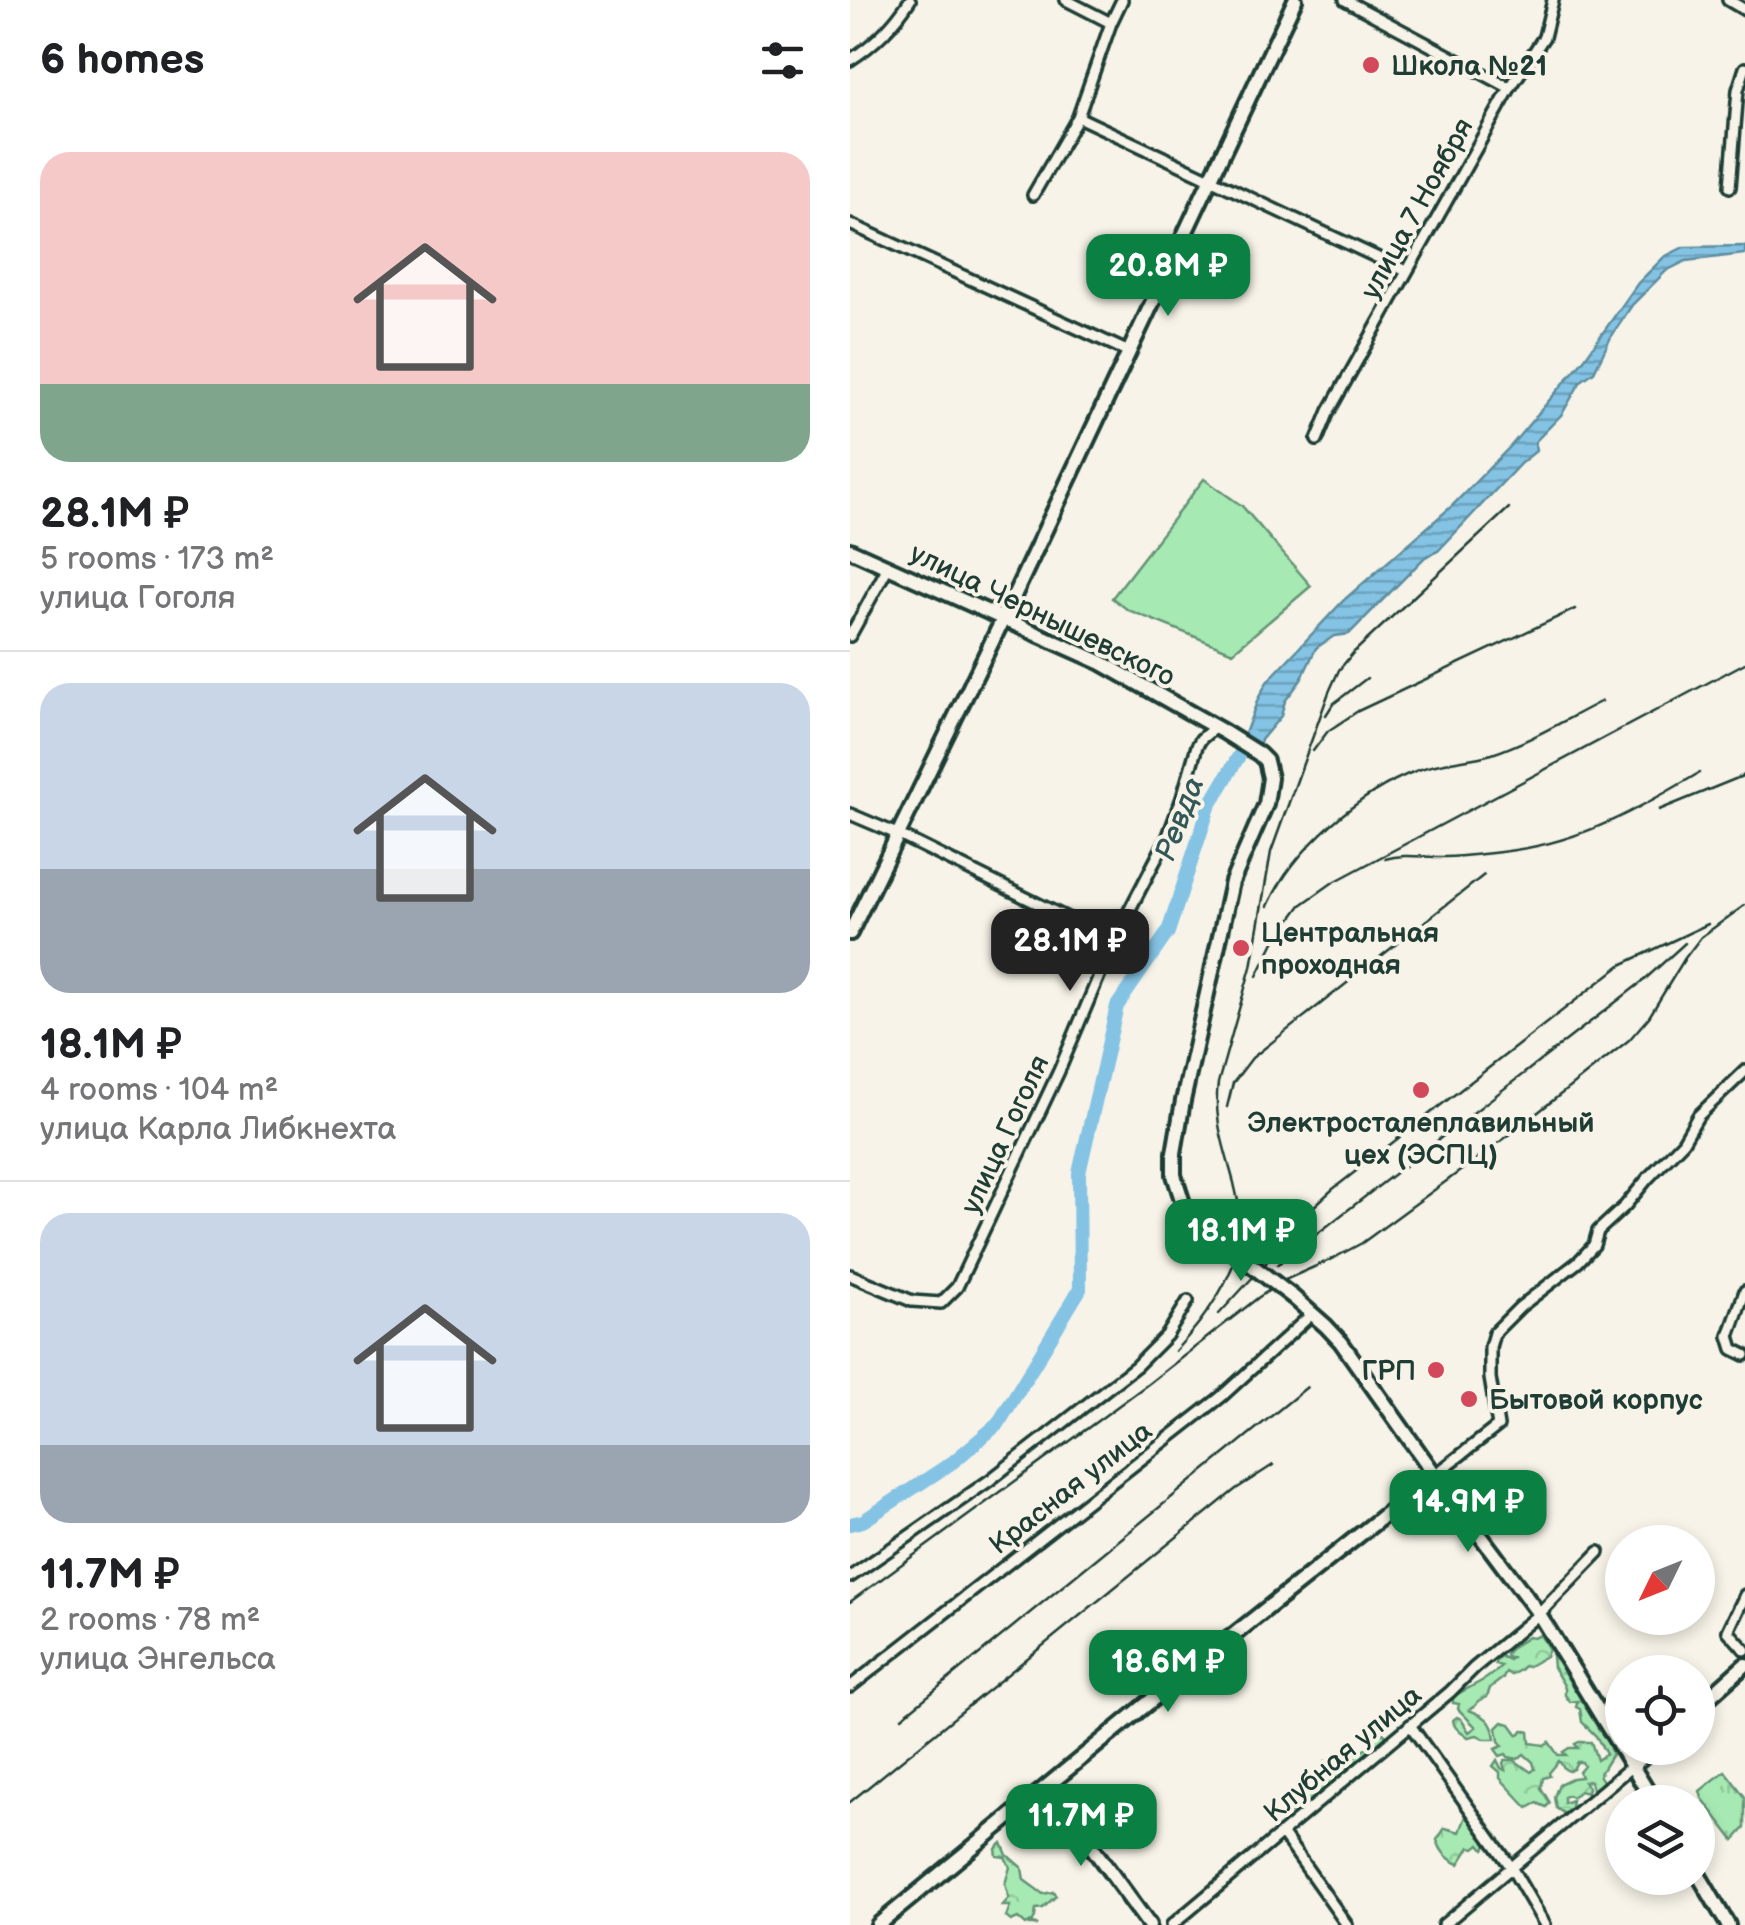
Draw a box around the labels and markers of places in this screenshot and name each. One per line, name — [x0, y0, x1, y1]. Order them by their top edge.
place label: Школа №21 — [1391, 50, 1547, 83]
marker: Школа №21 — [1360, 54, 1382, 76]
pin: 20.8M ₽ — [1076, 234, 1260, 319]
pin: 28.1M ₽ — [978, 909, 1162, 994]
place label: Центральная проходная — [1261, 917, 1439, 982]
marker: Центральная проходная — [1230, 937, 1252, 959]
marker: Электросталеплавильный цех (ЭСПЦ) — [1410, 1079, 1432, 1101]
place label: Электросталеплавильный цех (ЭСПЦ) — [1248, 1107, 1594, 1172]
pin: 18.1M ₽ — [1149, 1199, 1333, 1284]
place label: ГРП — [1361, 1355, 1416, 1388]
marker: ГРП — [1425, 1359, 1447, 1381]
place label: Бытовой корпус — [1489, 1384, 1703, 1417]
marker: Бытовой корпус — [1458, 1388, 1480, 1410]
pin: 14.9M ₽ — [1376, 1470, 1560, 1555]
pin: 18.6M ₽ — [1076, 1630, 1260, 1715]
pin: 11.7M ₽ — [989, 1784, 1173, 1869]

